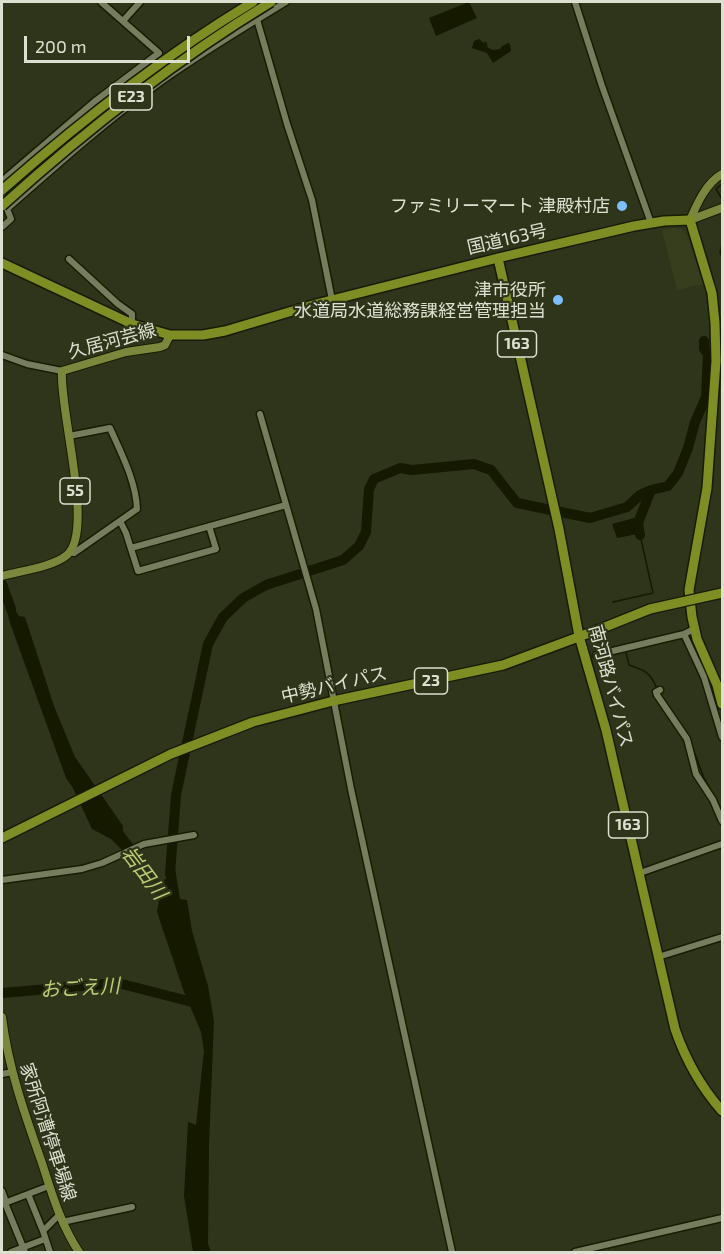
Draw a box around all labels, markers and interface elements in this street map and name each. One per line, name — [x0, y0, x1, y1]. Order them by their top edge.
scale bar — [27, 24, 194, 62]
text: 200 m — [35, 35, 87, 57]
road number: E23 — [110, 84, 152, 110]
place label: ファミリーマート 津殿村店 — [390, 195, 610, 217]
marker: ファミリーマート 津殿村店 — [615, 199, 629, 213]
street label: 国道163号 — [465, 219, 549, 259]
place label: 津市役所 水道局水道総務課経営管理担当 — [294, 279, 546, 322]
marker: 津市役所 水道局水道総務課経営管理担当 — [551, 293, 565, 307]
street label: 久居河芸線 — [66, 319, 158, 363]
road number: 163 — [498, 331, 536, 357]
road number: 55 — [60, 478, 90, 504]
street label: 南河路バイパス — [584, 622, 638, 750]
street label: 中勢バイパス — [279, 662, 389, 708]
road number: 23 — [414, 668, 448, 694]
road number: 163 — [608, 812, 648, 838]
water label: 岩田川 — [116, 842, 172, 904]
water label: おごえ川 — [39, 974, 121, 1002]
street label: 家所阿漕停車場線 — [15, 1060, 81, 1204]

